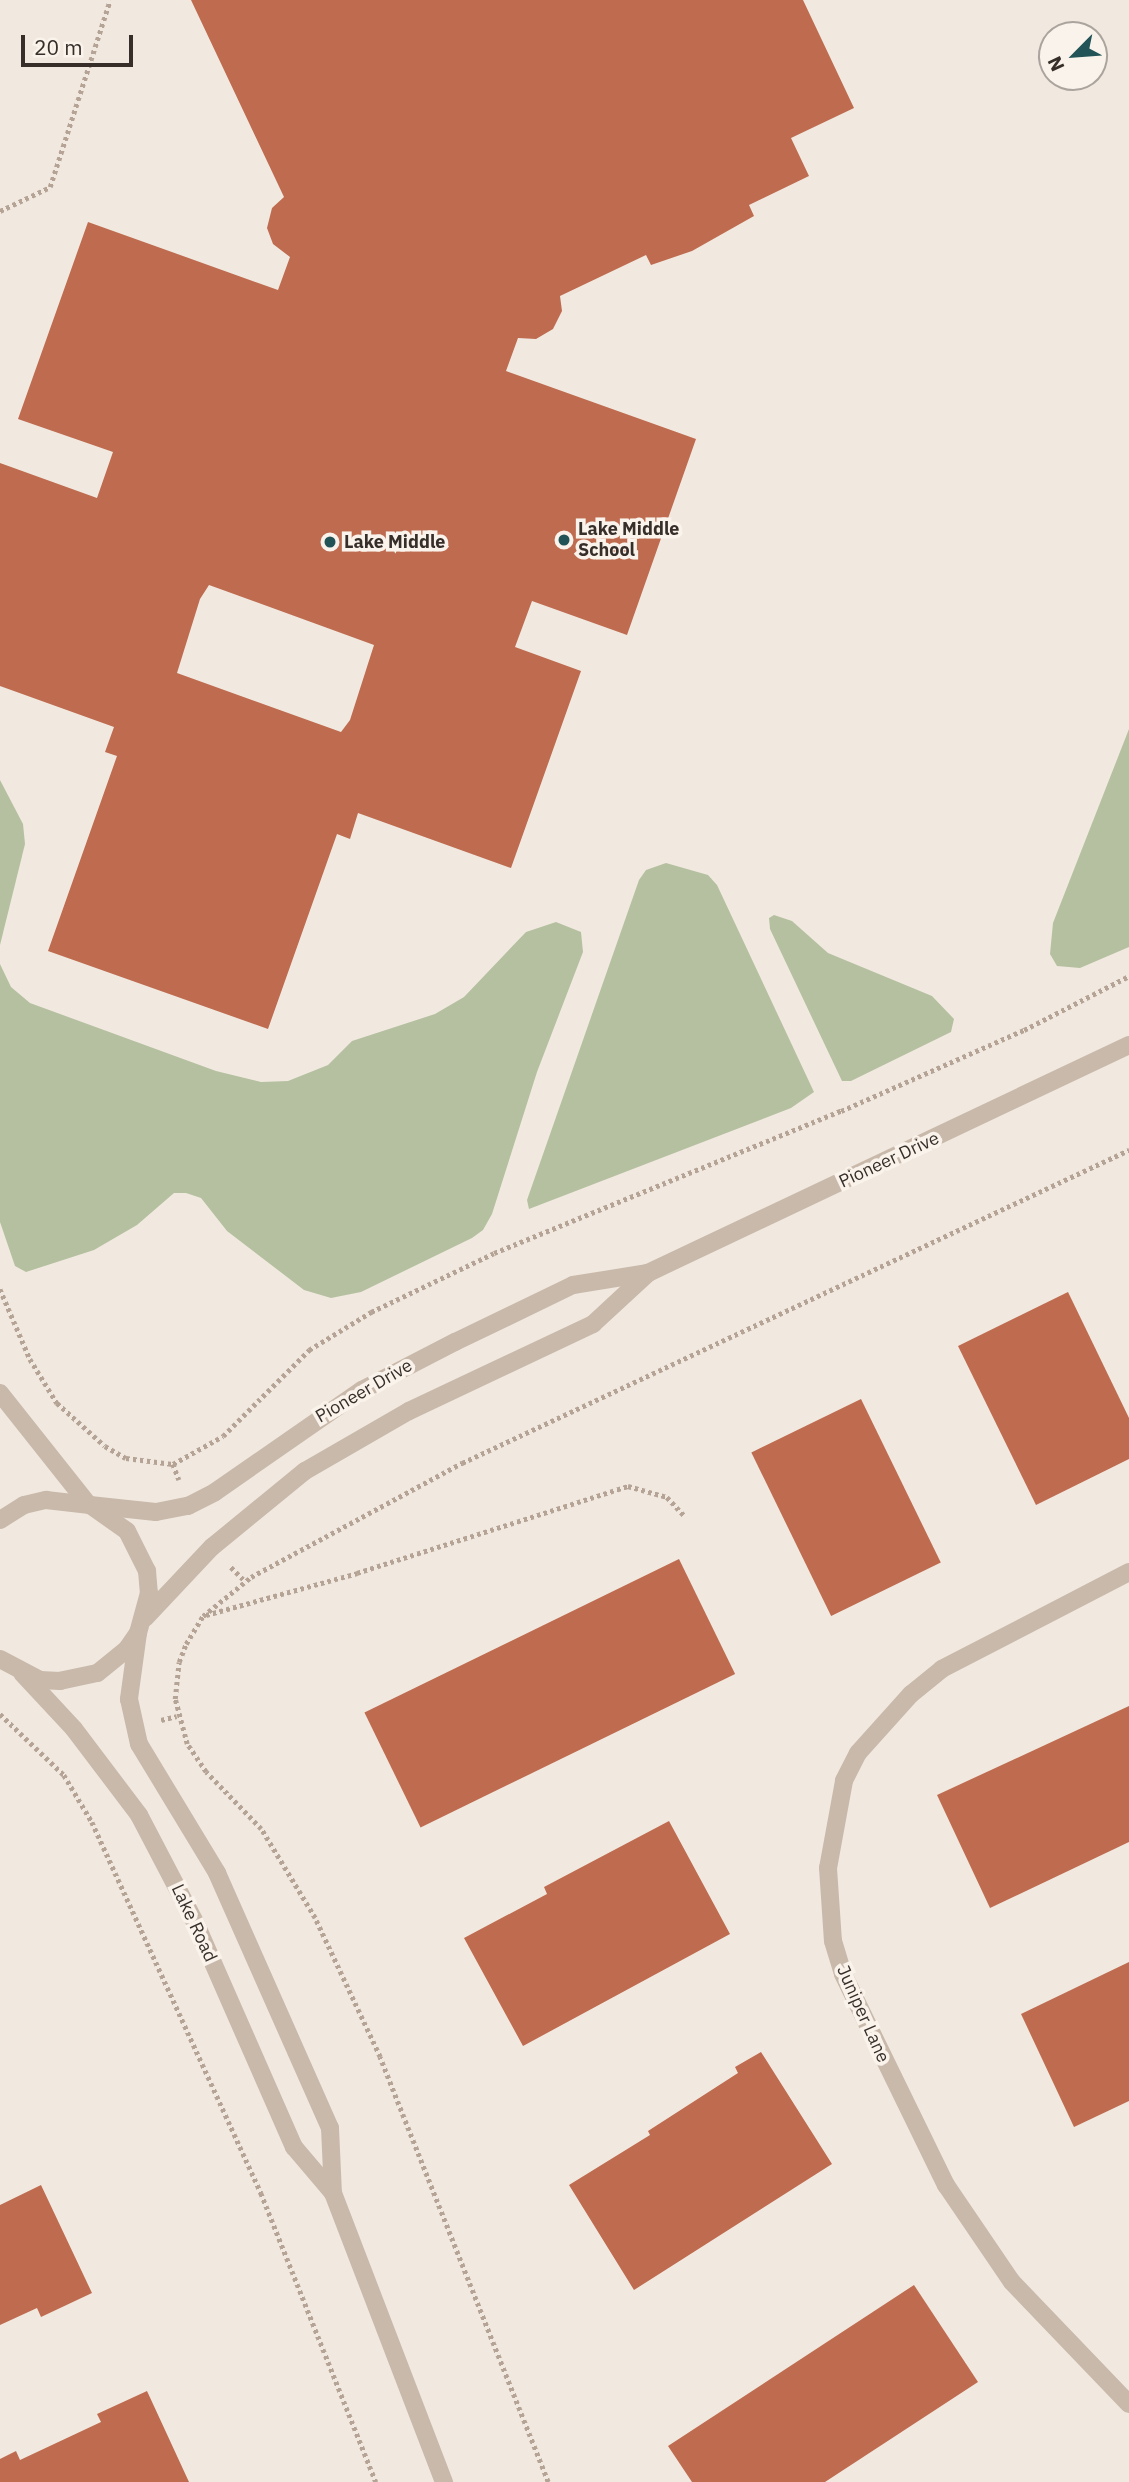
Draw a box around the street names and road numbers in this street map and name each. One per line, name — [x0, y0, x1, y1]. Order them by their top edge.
street label: Pioneer Drive — [835, 1127, 943, 1193]
street label: Pioneer Drive — [312, 1355, 416, 1427]
street label: Lake Road — [167, 1881, 221, 1965]
street label: Juniper Lane — [832, 1962, 894, 2066]

